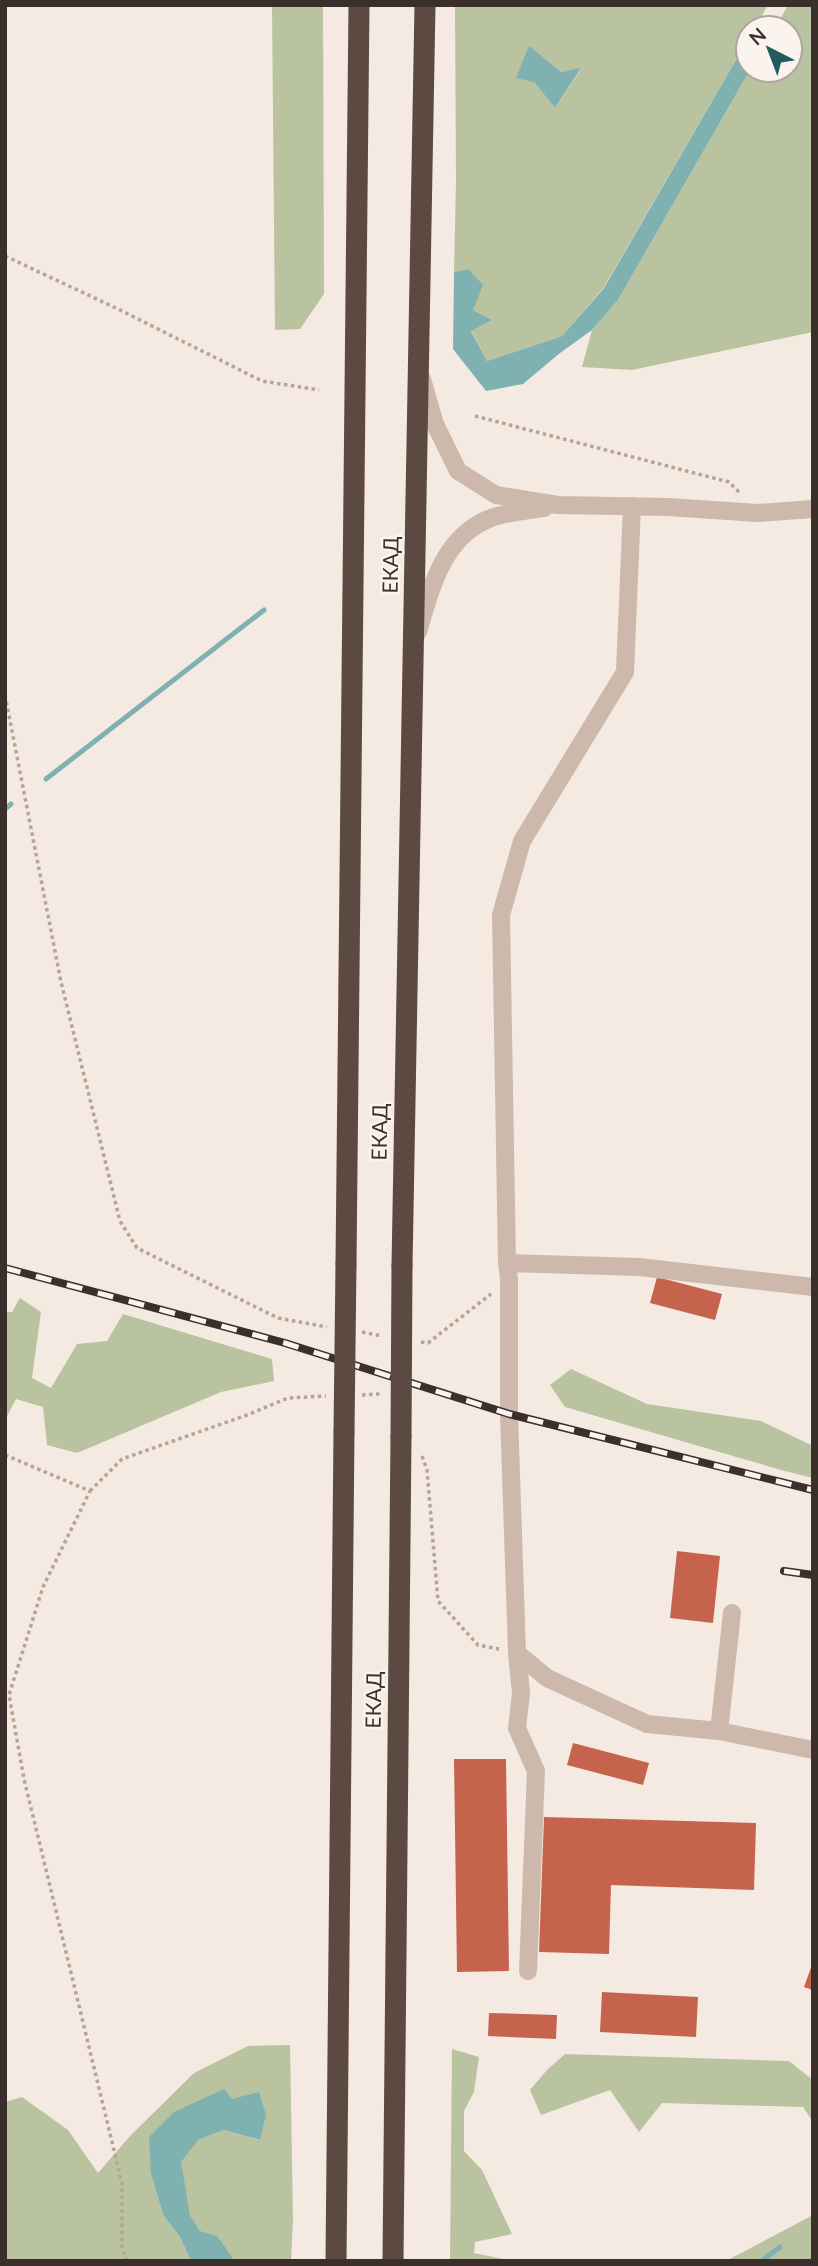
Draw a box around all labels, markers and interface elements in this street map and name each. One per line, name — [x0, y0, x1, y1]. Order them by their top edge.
north arrow — [734, 14, 804, 84]
text: N — [744, 23, 770, 49]
street label: ЕКАД — [377, 536, 402, 594]
street label: ЕКАД — [366, 1103, 391, 1161]
street label: ЕКАД — [360, 1671, 385, 1729]

